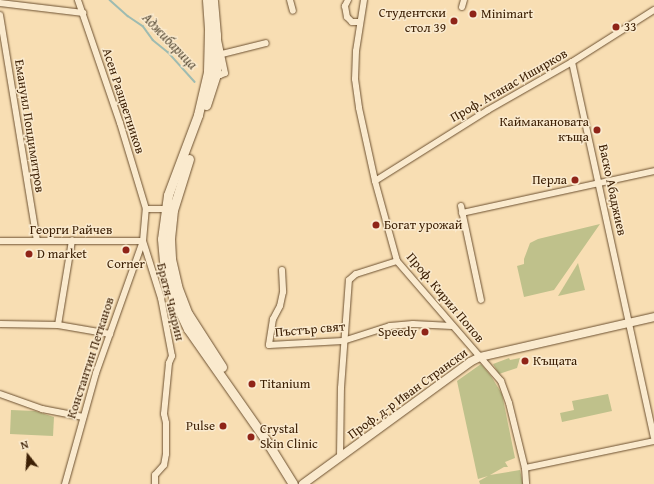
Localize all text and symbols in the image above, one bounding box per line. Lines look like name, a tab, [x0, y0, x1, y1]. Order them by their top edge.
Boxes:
place label: Студентски стол 39	[379, 6, 446, 37]
place label: Minimart	[481, 6, 533, 22]
water label: Аджибарица	[139, 9, 201, 73]
marker: Minimart	[468, 9, 478, 19]
marker: Студентски стол 39	[449, 16, 459, 26]
place label: 33	[624, 19, 637, 35]
marker: 33	[611, 22, 621, 32]
street label: Асен Разцветников	[99, 46, 147, 156]
street label: Проф. Атанас Иширков	[448, 46, 570, 126]
street label: Емануил Попдимитров	[11, 58, 47, 194]
place label: Каймакановата къща	[499, 115, 589, 146]
marker: Каймакановата къща	[592, 125, 602, 135]
street label: Васко Абаджиев	[595, 143, 629, 237]
place label: Перла	[532, 172, 567, 188]
marker: Перла	[570, 175, 580, 185]
place label: Богат урожай	[384, 217, 463, 233]
marker: Богат урожай	[371, 220, 381, 230]
street label: Георги Райчев	[30, 222, 112, 238]
marker: Corner	[121, 245, 131, 255]
place label: D market	[37, 246, 87, 262]
marker: D market	[24, 249, 34, 259]
street label: Проф. Кирил Попов	[403, 250, 487, 346]
place label: Corner	[107, 256, 145, 272]
street label: Братя Чакрин	[153, 262, 187, 342]
street label: Константин Петканов	[64, 295, 118, 421]
street label: Пъстър свят	[274, 319, 346, 341]
place label: Speedy	[378, 324, 417, 340]
marker: Speedy	[420, 327, 430, 337]
street label: Проф. д-р Иван Странски	[345, 345, 471, 443]
place label: Къщата	[533, 353, 577, 369]
marker: Къщата	[520, 356, 530, 366]
place label: Titanium	[260, 376, 310, 392]
marker: Titanium	[247, 379, 257, 389]
place label: Pulse	[186, 418, 215, 434]
marker: Pulse	[218, 421, 228, 431]
place label: Crystal Skin Clinic	[260, 422, 318, 453]
marker: Crystal Skin Clinic	[245, 431, 257, 443]
north arrow	[8, 436, 48, 476]
text: N	[19, 436, 30, 453]

